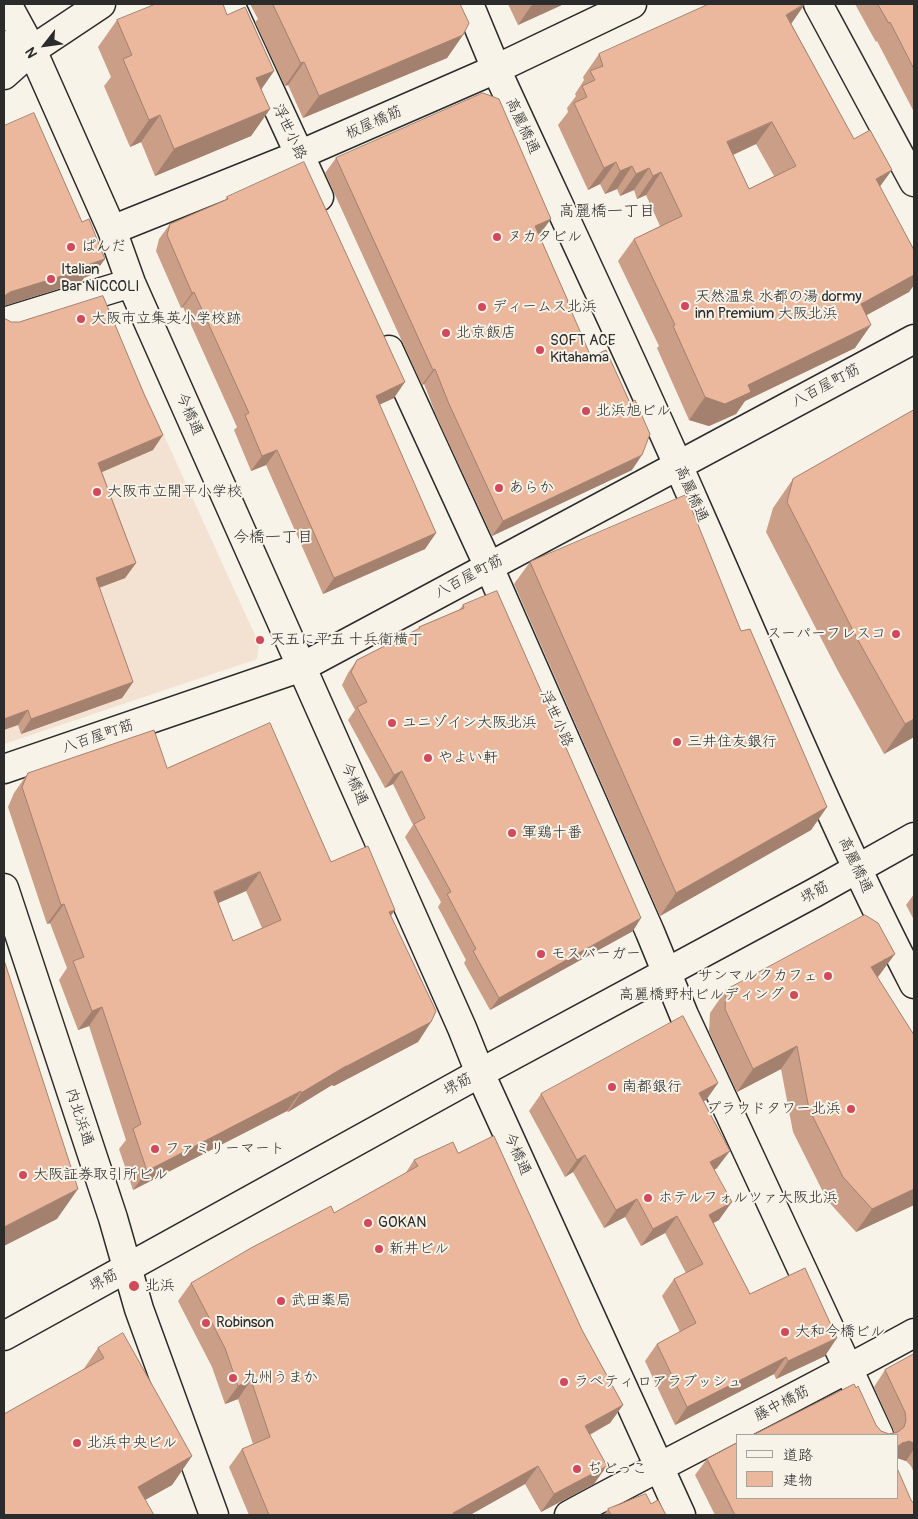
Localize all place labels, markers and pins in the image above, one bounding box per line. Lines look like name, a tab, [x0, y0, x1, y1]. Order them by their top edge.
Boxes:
place label: ヌカタビル	[507, 228, 582, 246]
marker: ヌカタビル	[491, 231, 503, 243]
place label: ぱんだ	[81, 238, 126, 256]
marker: ぱんだ	[65, 241, 77, 253]
place label: Italian Bar NICCOLI	[61, 261, 140, 296]
marker: Italian Bar NICCOLI	[45, 273, 57, 285]
place label: 天然温泉 水都の湯 dormy inn Premium 大阪北浜	[695, 288, 862, 323]
place label: ディームス北浜	[492, 298, 597, 316]
marker: 天然温泉 水都の湯 dormy inn Premium 大阪北浜	[679, 300, 691, 312]
marker: ディームス北浜	[476, 301, 488, 313]
place label: 大阪市立集英小学校跡	[91, 310, 241, 328]
marker: 大阪市立集英小学校跡	[75, 313, 87, 325]
place label: 北京飯店	[456, 324, 516, 342]
marker: 北京飯店	[440, 327, 452, 339]
place label: SOFT ACE Kitahama	[550, 332, 616, 367]
marker: SOFT ACE Kitahama	[534, 344, 546, 356]
place label: 北浜旭ビル	[596, 402, 671, 420]
marker: 北浜旭ビル	[580, 405, 592, 417]
place label: あらか	[509, 479, 554, 497]
marker: あらか	[493, 482, 505, 494]
place label: 大阪市立開平小学校	[107, 483, 242, 501]
marker: 大阪市立開平小学校	[91, 486, 103, 498]
place label: スーパーフレスコ	[767, 625, 886, 643]
marker: スーパーフレスコ	[890, 628, 902, 640]
place label: 天五に平五 十兵衛横丁	[270, 631, 423, 649]
marker: 天五に平五 十兵衛横丁	[254, 634, 266, 646]
place label: ユニゾイン大阪北浜	[402, 714, 537, 732]
marker: ユニゾイン大阪北浜	[386, 717, 398, 729]
place label: 三井住友銀行	[687, 733, 777, 751]
marker: 三井住友銀行	[671, 736, 683, 748]
place label: やよい軒	[438, 749, 498, 767]
marker: やよい軒	[422, 752, 434, 764]
place label: 軍鶏十番	[522, 824, 582, 842]
marker: 軍鶏十番	[506, 827, 518, 839]
place label: モスバーガー	[551, 945, 641, 963]
marker: モスバーガー	[535, 948, 547, 960]
place label: サンマルクカフェ	[698, 967, 818, 985]
marker: サンマルクカフェ	[822, 970, 834, 982]
place label: 高麗橋野村ビルディング	[619, 986, 784, 1004]
marker: 高麗橋野村ビルディング	[788, 989, 800, 1001]
place label: 南都銀行	[622, 1078, 682, 1096]
marker: 南都銀行	[606, 1081, 618, 1093]
place label: プラウドタワー北浜	[706, 1100, 841, 1118]
marker: プラウドタワー北浜	[845, 1103, 857, 1115]
place label: ファミリーマート	[165, 1140, 285, 1158]
marker: ファミリーマート	[149, 1143, 161, 1155]
place label: 大阪証券取引所ビル	[33, 1166, 168, 1184]
marker: 大阪証券取引所ビル	[17, 1169, 29, 1181]
place label: ホテルフォルツァ大阪北浜	[658, 1189, 838, 1207]
marker: ホテルフォルツァ大阪北浜	[642, 1192, 654, 1204]
place label: GOKAN	[378, 1214, 426, 1232]
marker: GOKAN	[362, 1217, 374, 1229]
place label: 新井ビル	[389, 1240, 449, 1258]
marker: 新井ビル	[373, 1243, 385, 1255]
place label: 北浜	[145, 1277, 175, 1295]
marker: 北浜	[127, 1279, 141, 1293]
place label: 武田薬局	[291, 1292, 351, 1310]
marker: 武田薬局	[275, 1295, 287, 1307]
place label: Robinson	[216, 1314, 274, 1332]
marker: Robinson	[200, 1317, 212, 1329]
place label: 大和今橋ビル	[795, 1323, 885, 1341]
marker: 大和今橋ビル	[779, 1326, 791, 1338]
place label: 九州うまか	[243, 1369, 318, 1387]
marker: 九州うまか	[227, 1372, 239, 1384]
place label: ラペティ ロアラブッシュ	[574, 1373, 742, 1391]
marker: ラペティ ロアラブッシュ	[558, 1376, 570, 1388]
place label: 北浜中央ビル	[87, 1434, 177, 1452]
marker: 北浜中央ビル	[71, 1437, 83, 1449]
place label: ぢどっこ	[587, 1460, 647, 1478]
marker: ぢどっこ	[571, 1463, 583, 1475]

